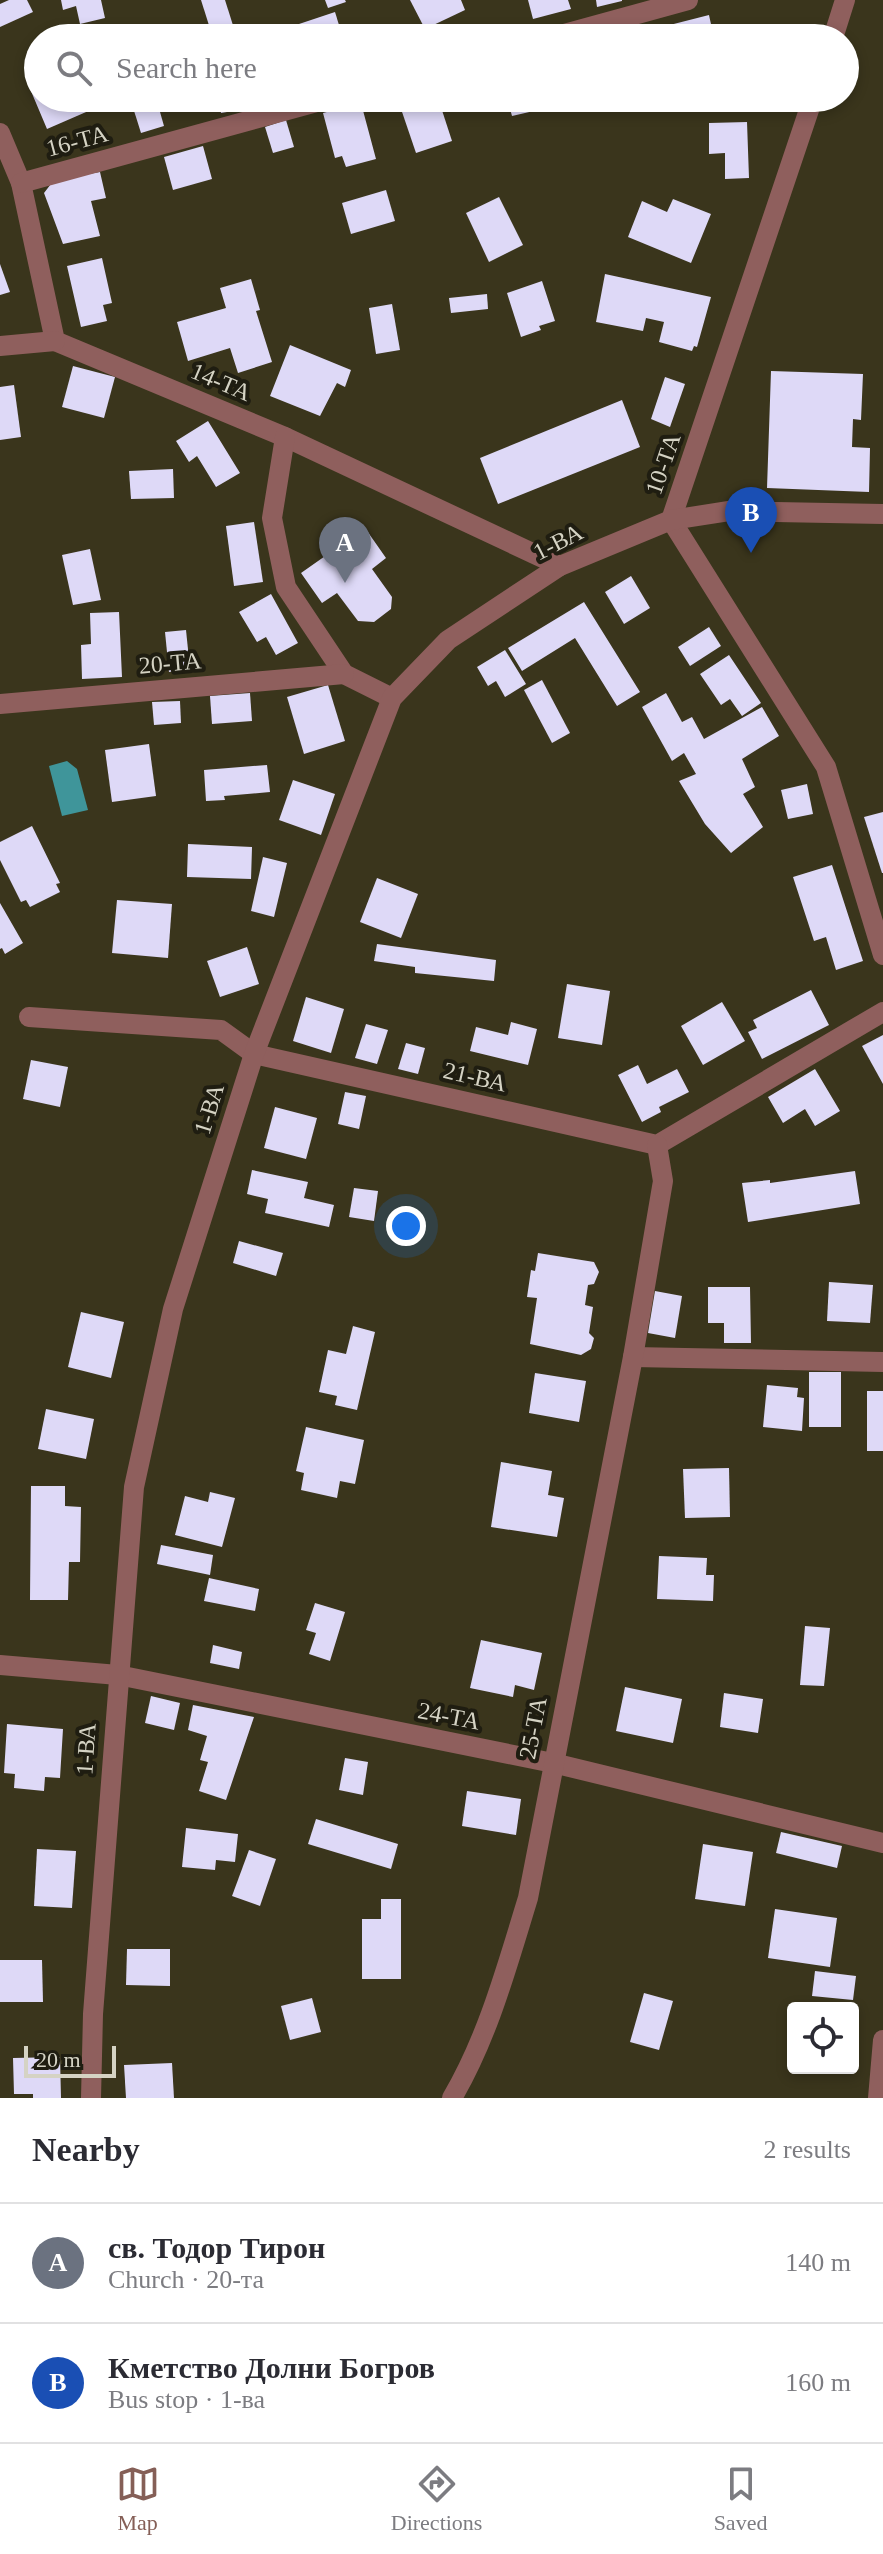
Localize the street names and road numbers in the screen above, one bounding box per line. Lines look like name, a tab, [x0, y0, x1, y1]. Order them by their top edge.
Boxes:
street label: 16-ТА	[43, 120, 111, 162]
street label: 14-ТА	[187, 358, 256, 406]
street label: 10-ТА	[640, 429, 686, 498]
street label: 1-ВА	[529, 518, 588, 565]
street label: 20-ТА	[138, 647, 203, 679]
street label: 21-ВА	[441, 1057, 510, 1097]
street label: 1-ВА	[189, 1080, 229, 1138]
street label: 25-ТА	[514, 1694, 552, 1761]
street label: 24-ТА	[416, 1697, 483, 1735]
street label: 1-ВА	[71, 1722, 101, 1776]

